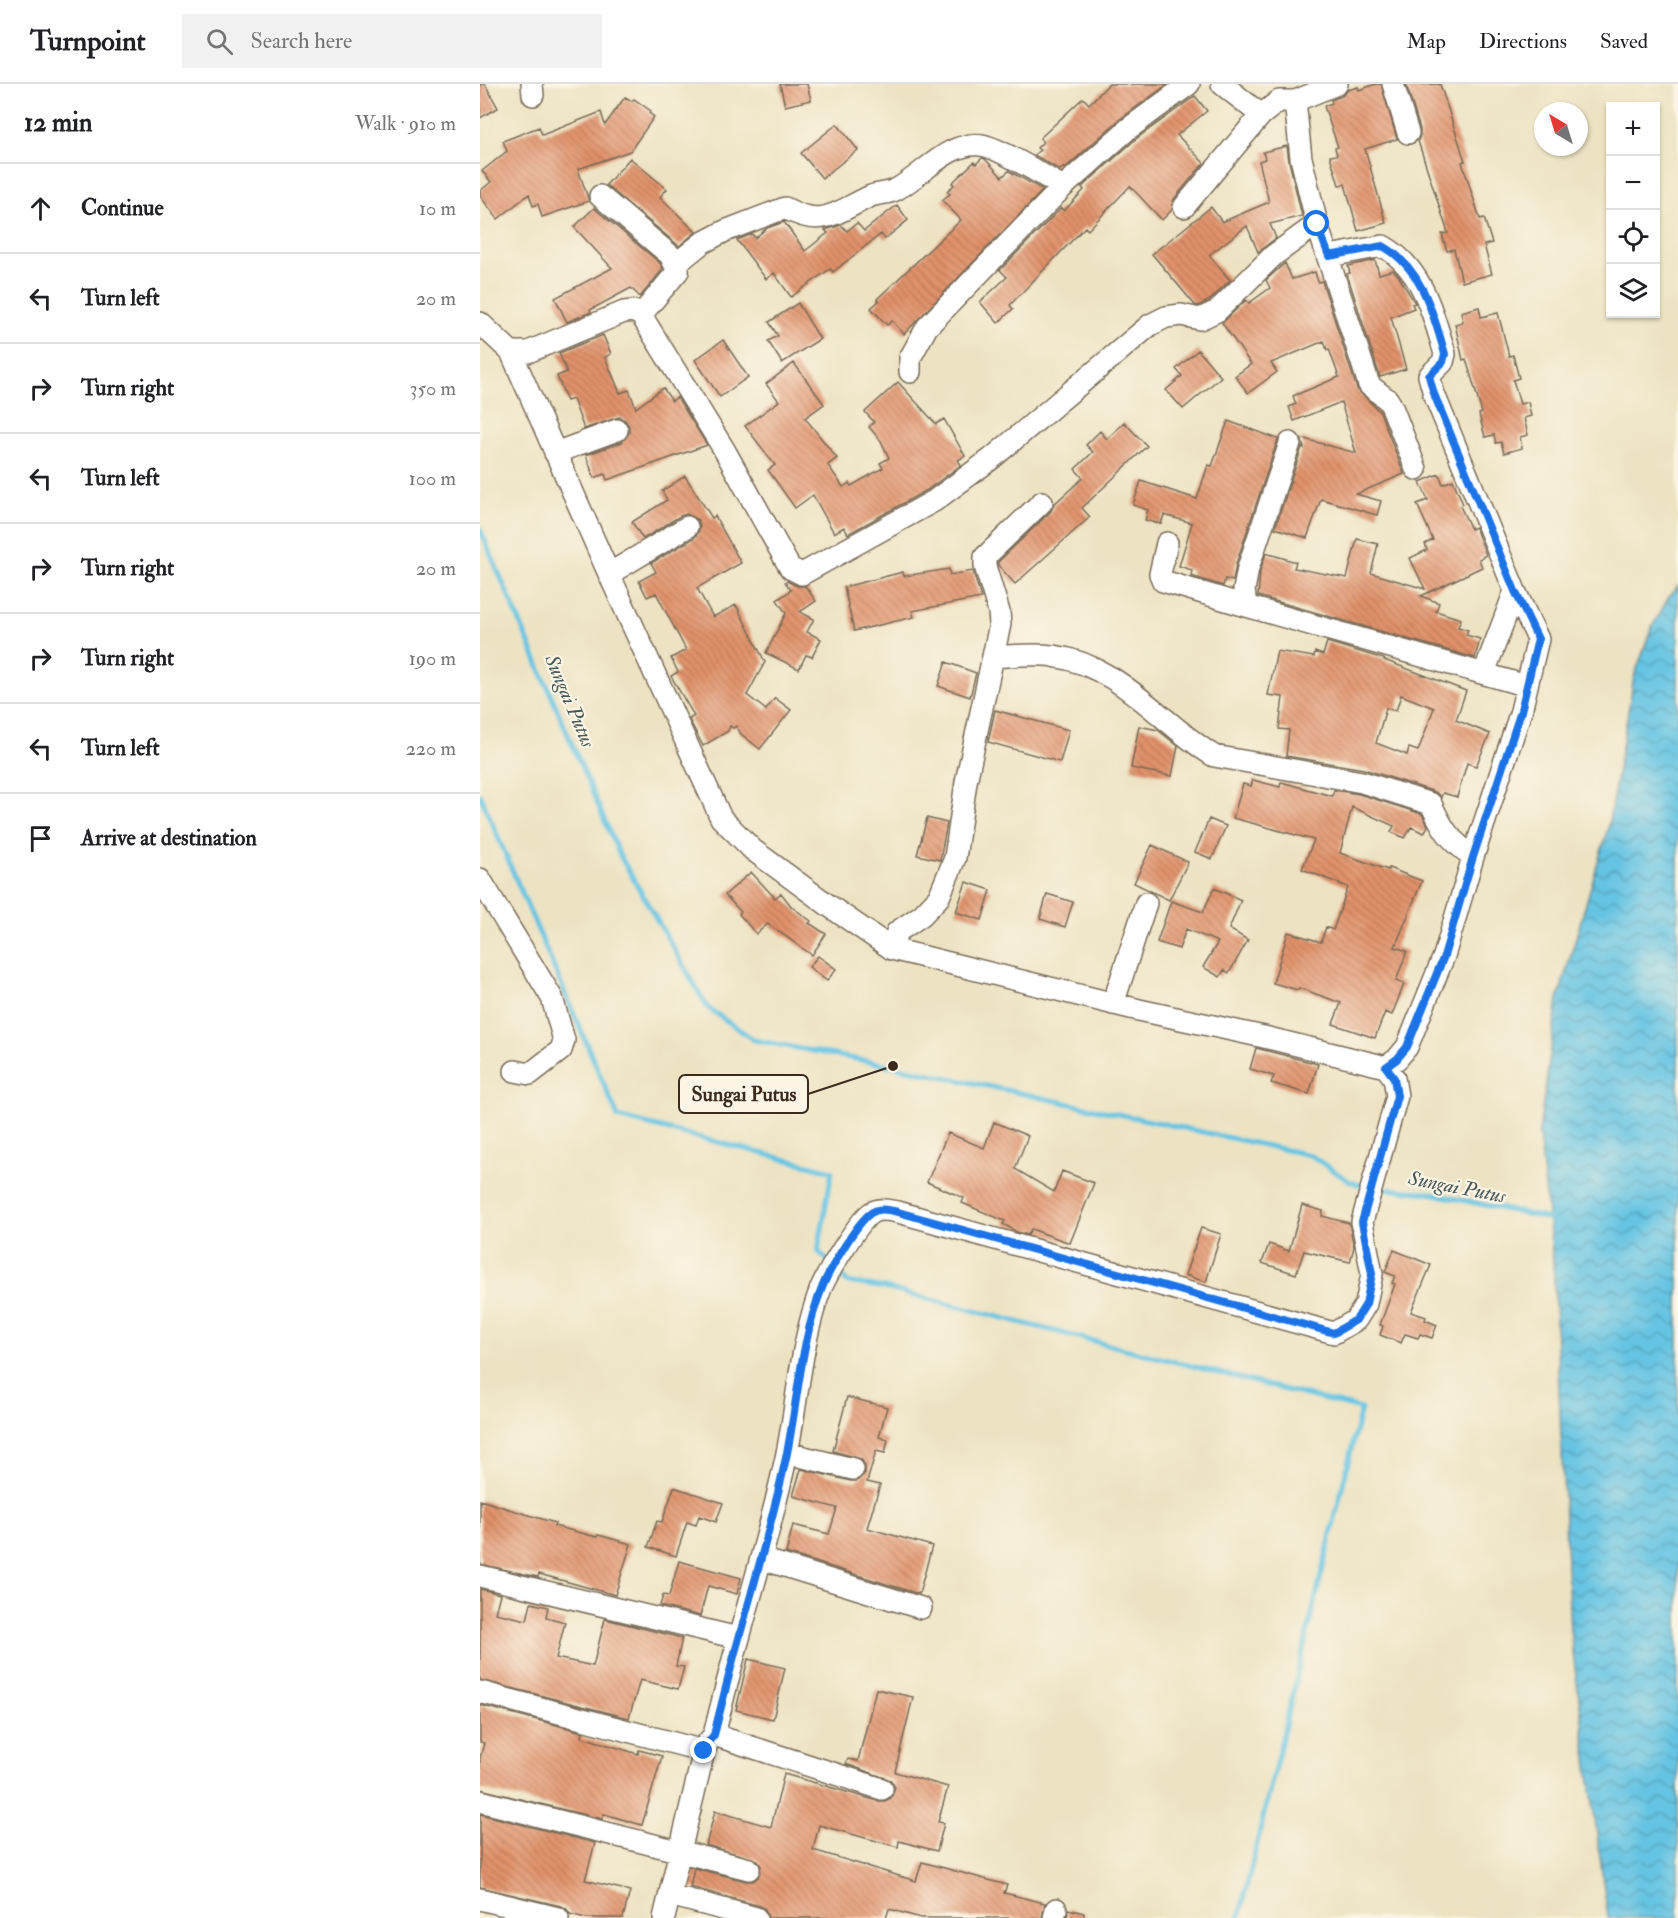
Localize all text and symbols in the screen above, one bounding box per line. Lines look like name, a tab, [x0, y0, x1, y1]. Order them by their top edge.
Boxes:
search box	[182, 14, 602, 68]
text: Turnpoint	[30, 24, 146, 59]
icon: search	[203, 25, 236, 58]
text: Search here	[251, 27, 352, 55]
text: Map	[1406, 28, 1446, 55]
text: Directions	[1479, 28, 1567, 55]
text: Saved	[1600, 28, 1648, 55]
north arrow	[1534, 102, 1588, 156]
map controls	[1606, 102, 1660, 318]
button: +	[1606, 102, 1660, 156]
text: 12 min	[24, 107, 92, 139]
text: Walk · 910 m	[355, 111, 456, 136]
button: −	[1606, 156, 1660, 210]
icon: ahead	[24, 192, 57, 225]
text: Continue	[81, 194, 164, 222]
text: 10 m	[419, 196, 456, 221]
route start	[1303, 210, 1329, 236]
button: locate	[1606, 210, 1660, 264]
button: layers	[1606, 264, 1660, 318]
icon: left	[24, 282, 57, 315]
text: Turn left	[81, 284, 160, 312]
text: 20 m	[416, 286, 456, 311]
icon: right	[24, 372, 57, 405]
text: Turn right	[81, 374, 174, 402]
text: 350 m	[410, 376, 456, 401]
icon: left	[24, 462, 57, 495]
text: Turn left	[81, 464, 160, 492]
text: 100 m	[409, 466, 456, 491]
icon: right	[24, 552, 57, 585]
text: Turn right	[81, 554, 174, 582]
text: 20 m	[416, 556, 456, 581]
icon: right	[24, 642, 57, 675]
text: Turn right	[81, 644, 174, 672]
text: 190 m	[409, 646, 456, 671]
water label: Sungai Putus	[539, 650, 601, 752]
icon: left	[24, 732, 57, 765]
text: Turn left	[81, 734, 160, 762]
text: 220 m	[406, 736, 456, 761]
icon: arrive	[24, 822, 57, 855]
text: Arrive at destination	[81, 824, 257, 852]
callout: Sungai Putus	[679, 1075, 808, 1113]
text: Sungai Putus	[692, 1082, 797, 1108]
water label: Sungai Putus	[1405, 1165, 1508, 1209]
route end	[690, 1737, 716, 1763]

